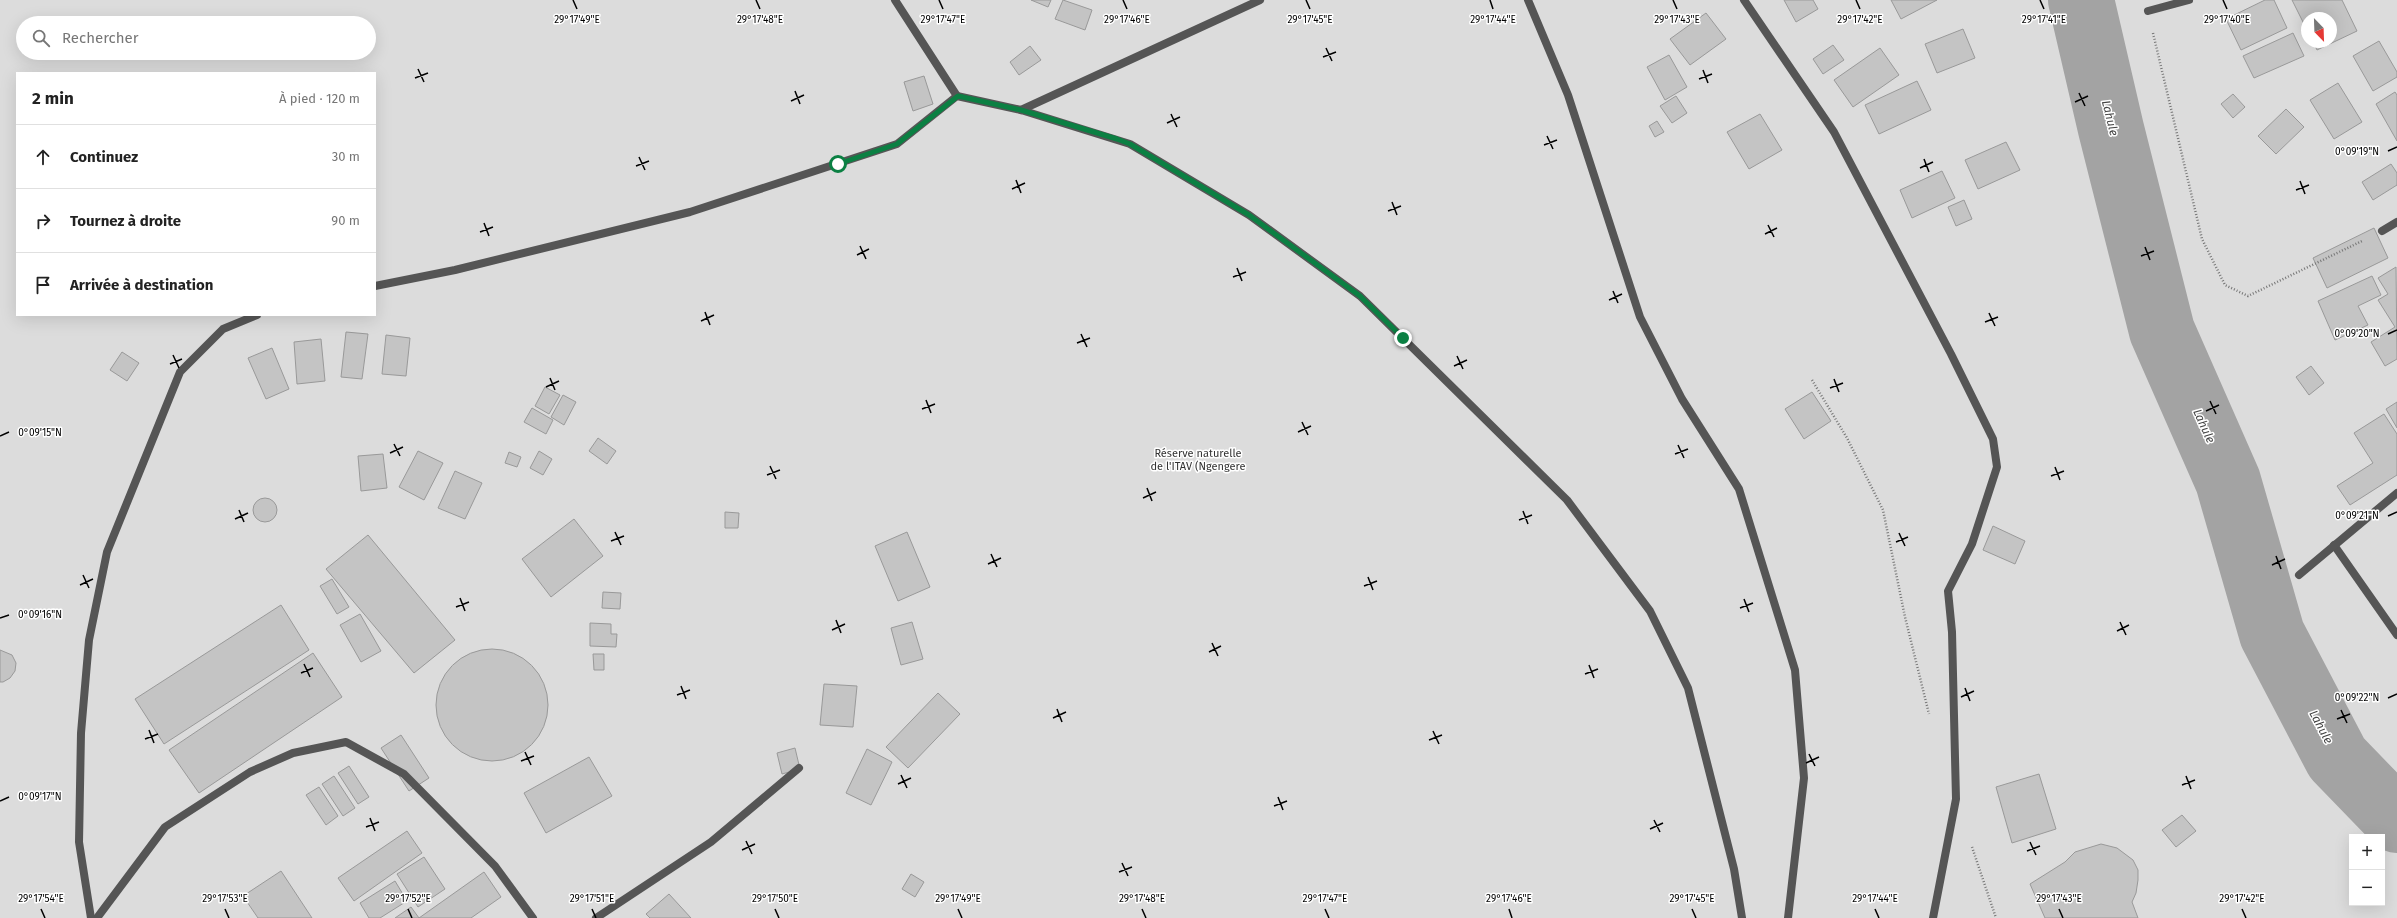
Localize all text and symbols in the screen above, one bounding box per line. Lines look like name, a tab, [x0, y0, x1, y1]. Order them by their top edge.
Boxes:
north arrow	[2301, 12, 2337, 48]
text: 29°17'49"E	[554, 14, 600, 26]
text: 29°17'48"E	[737, 14, 783, 26]
text: 29°17'47"E	[921, 14, 965, 26]
text: 29°17'46"E	[1104, 14, 1150, 26]
text: 29°17'45"E	[1287, 14, 1333, 26]
text: 29°17'44"E	[1470, 14, 1516, 26]
text: 29°17'43"E	[1654, 14, 1700, 26]
text: 29°17'42"E	[1837, 14, 1883, 26]
text: 29°17'41"E	[2022, 14, 2066, 26]
text: 29°17'40"E	[2204, 14, 2250, 26]
search box	[16, 16, 376, 60]
icon: search	[30, 27, 52, 49]
text: Rechercher	[62, 29, 138, 47]
text: 2 min	[32, 88, 74, 109]
text: À pied · 120 m	[279, 91, 360, 106]
water label: Lahule	[2099, 99, 2121, 137]
icon: ahead	[32, 146, 54, 168]
text: 0°09'19"N	[2335, 146, 2379, 158]
text: Continuez	[70, 148, 138, 166]
text: 30 m	[332, 149, 360, 164]
route start	[829, 155, 847, 173]
icon: right	[32, 210, 54, 232]
text: Tournez à droite	[70, 212, 181, 230]
text: 90 m	[331, 213, 360, 228]
icon: arrive	[32, 274, 54, 296]
text: Arrivée à destination	[70, 276, 213, 294]
text: 0°09'20"N	[2335, 328, 2379, 340]
route end	[1394, 329, 1412, 347]
water label: Lahule	[2190, 407, 2218, 445]
text: 0°09'15"N	[18, 427, 62, 439]
park label: Réserve naturelle de l'ITAV (Ngengere	[1150, 447, 1246, 473]
text: 0°09'21"N	[2335, 510, 2379, 522]
text: 0°09'16"N	[18, 609, 62, 621]
text: 0°09'22"N	[2335, 692, 2379, 704]
water label: Lahule	[2306, 708, 2336, 746]
text: 0°09'17"N	[18, 791, 62, 803]
map controls	[2349, 834, 2385, 906]
button: +	[2349, 834, 2385, 870]
button: −	[2349, 870, 2385, 906]
text: 29°17'54"E	[18, 893, 64, 905]
text: 29°17'53"E	[202, 893, 248, 905]
text: 29°17'52"E	[385, 893, 431, 905]
text: 29°17'51"E	[570, 893, 614, 905]
text: 29°17'50"E	[752, 893, 798, 905]
text: 29°17'49"E	[935, 893, 981, 905]
text: 29°17'48"E	[1119, 893, 1165, 905]
text: 29°17'47"E	[1303, 893, 1347, 905]
text: 29°17'46"E	[1486, 893, 1532, 905]
text: 29°17'45"E	[1669, 893, 1715, 905]
text: 29°17'44"E	[1852, 893, 1898, 905]
text: 29°17'43"E	[2036, 893, 2082, 905]
text: 29°17'42"E	[2219, 893, 2265, 905]

